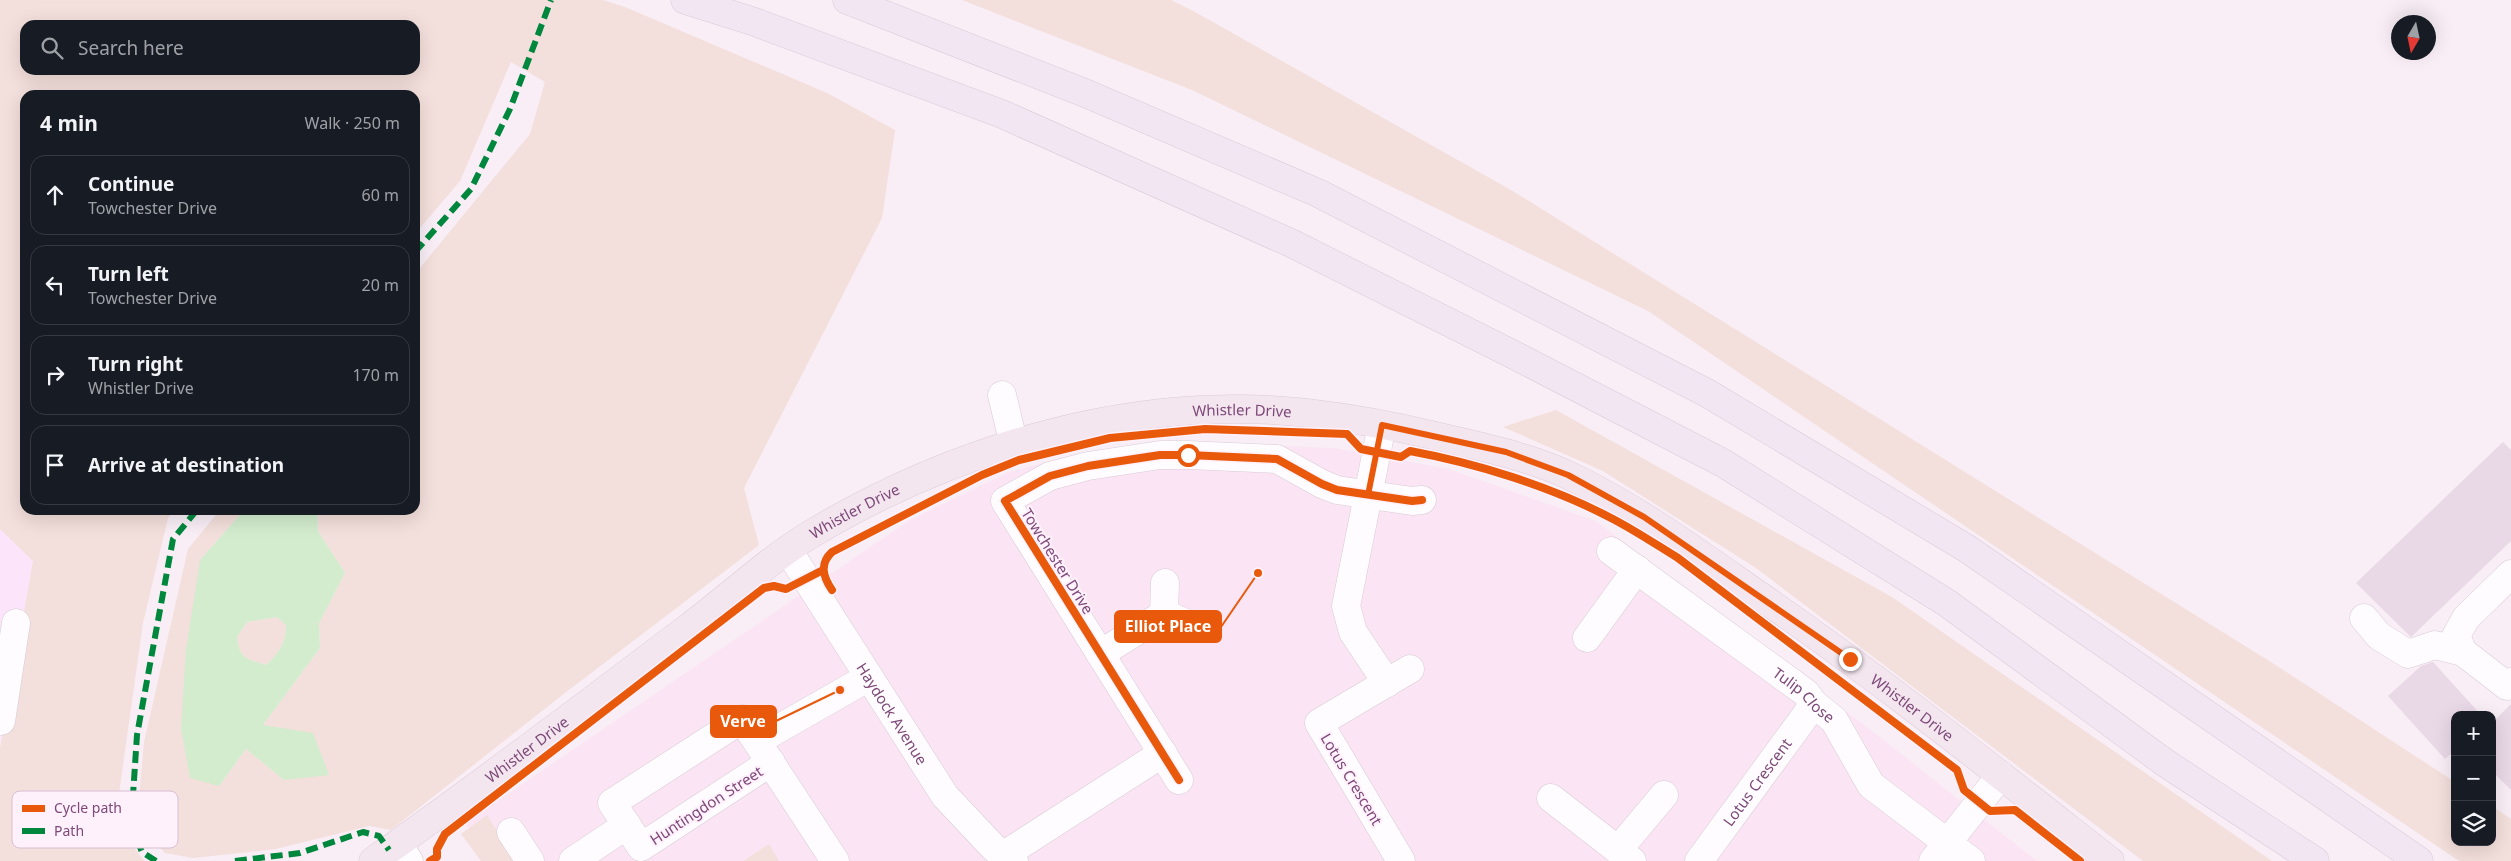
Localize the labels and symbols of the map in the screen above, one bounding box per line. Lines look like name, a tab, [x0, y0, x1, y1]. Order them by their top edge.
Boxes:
north arrow	[2391, 15, 2436, 60]
street label: Whistler Drive	[1192, 399, 1292, 421]
route start	[1177, 444, 1200, 467]
street label: Whistler Drive	[806, 479, 903, 543]
street label: Towchester Drive	[1017, 504, 1099, 618]
callout: Elliot Place	[1115, 611, 1221, 642]
text: Elliot Place	[1125, 615, 1211, 637]
route end	[1839, 648, 1862, 671]
street label: Haydock Avenue	[852, 659, 932, 768]
street label: Tulip Close	[1769, 662, 1839, 727]
street label: Whistler Drive	[1867, 669, 1958, 745]
callout: Verve	[711, 706, 776, 737]
text: Verve	[720, 710, 766, 732]
street label: Whistler Drive	[481, 711, 573, 787]
street label: Lotus Crescent	[1317, 729, 1388, 829]
street label: Lotus Crescent	[1718, 734, 1796, 830]
street label: Huntingdon Street	[646, 761, 767, 849]
legend	[12, 791, 178, 848]
text: Cycle path	[54, 798, 122, 817]
text: Path	[54, 821, 84, 840]

